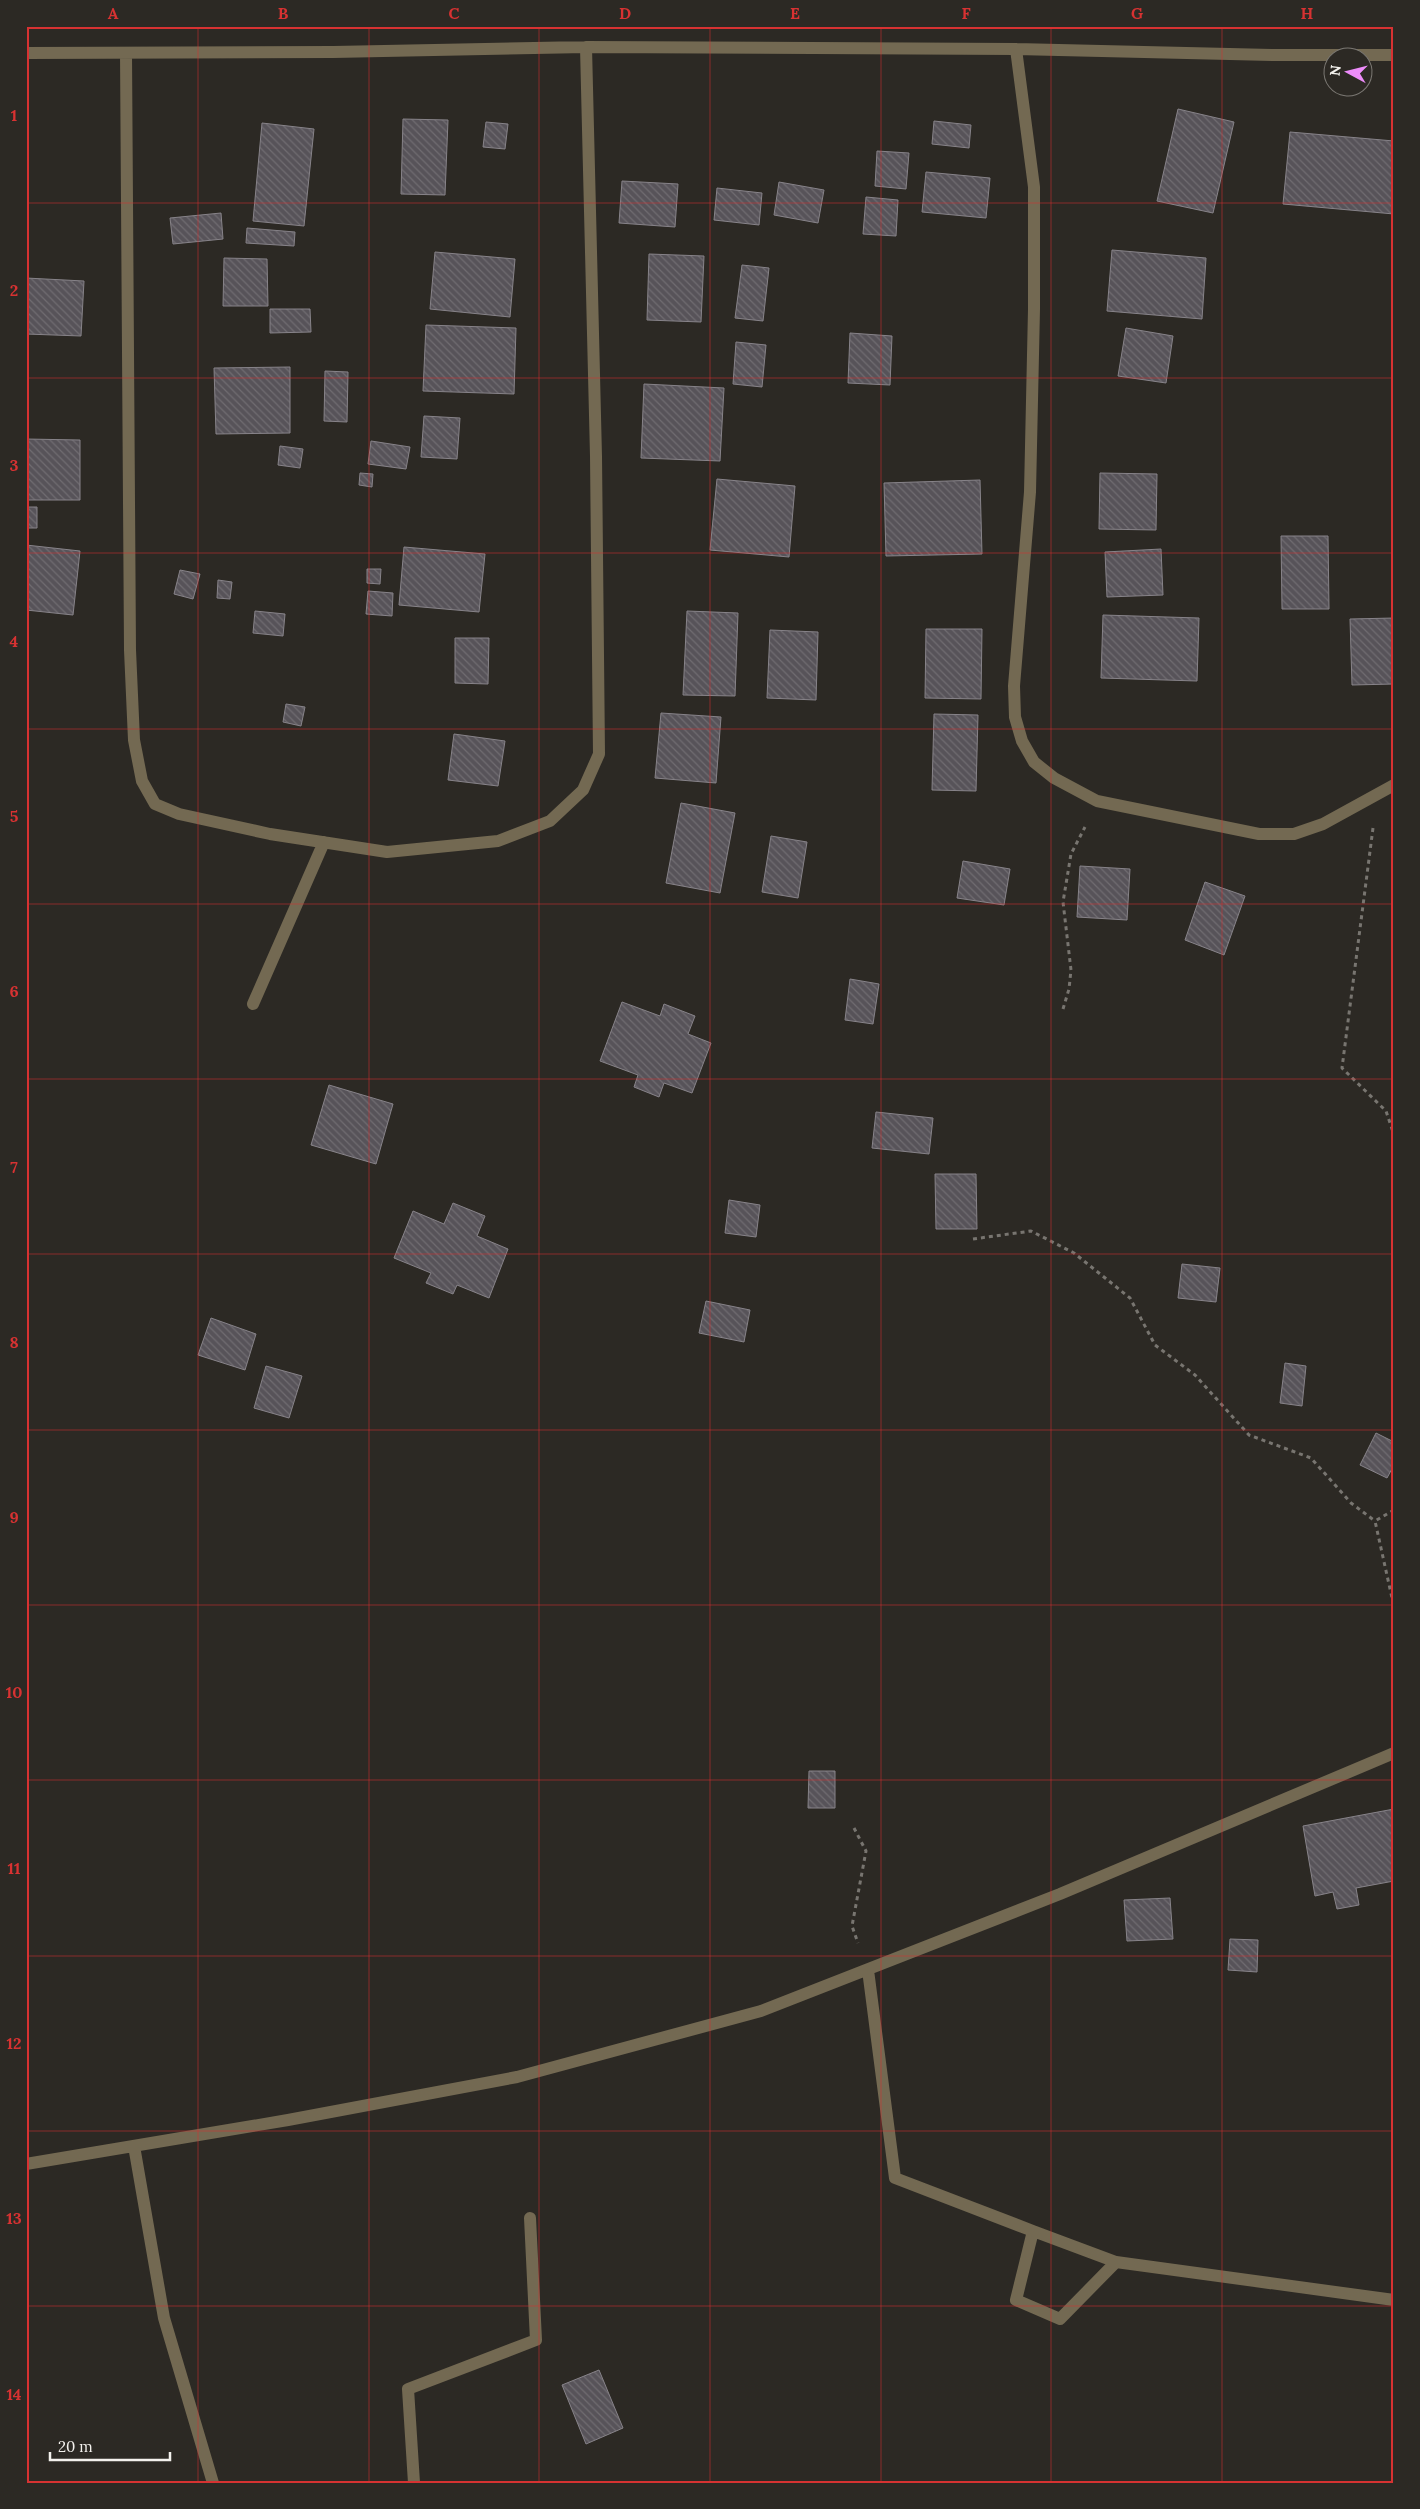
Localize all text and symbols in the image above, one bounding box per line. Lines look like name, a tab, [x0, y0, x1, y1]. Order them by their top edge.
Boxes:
text: A	[108, 3, 119, 23]
text: B	[278, 3, 289, 23]
text: C	[448, 3, 460, 23]
text: D	[619, 3, 631, 23]
text: E	[790, 3, 800, 23]
text: F	[961, 3, 971, 23]
text: G	[1131, 3, 1143, 23]
text: H	[1301, 3, 1314, 23]
north arrow	[1322, 48, 1372, 98]
text: N	[1326, 64, 1345, 77]
text: 1	[11, 105, 17, 125]
text: 2	[10, 280, 18, 300]
text: 3	[10, 455, 19, 475]
text: 4	[10, 631, 19, 651]
text: 5	[10, 806, 19, 826]
text: 6	[9, 981, 19, 1001]
text: 7	[10, 1157, 18, 1177]
text: 8	[9, 1332, 19, 1352]
text: 9	[9, 1507, 19, 1527]
text: 10	[6, 1682, 22, 1702]
text: 11	[8, 1858, 21, 1878]
text: 12	[6, 2033, 22, 2053]
text: 13	[6, 2208, 22, 2228]
text: 14	[6, 2384, 22, 2404]
scale bar	[50, 2429, 170, 2461]
text: 20 m	[58, 2437, 93, 2456]

